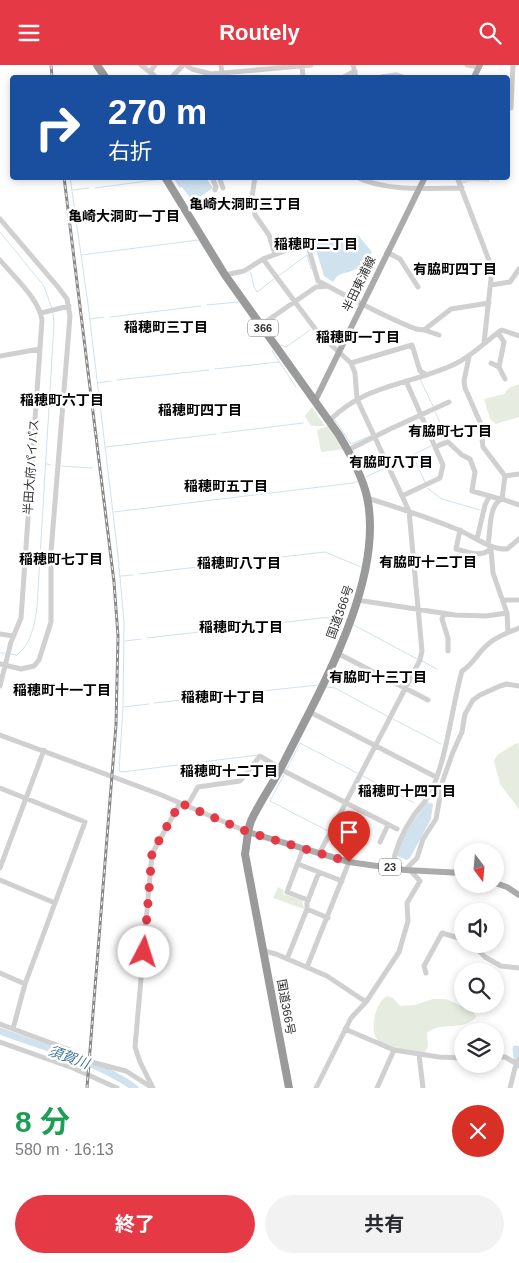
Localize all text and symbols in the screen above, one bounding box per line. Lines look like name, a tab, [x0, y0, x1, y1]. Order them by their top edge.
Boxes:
icon: menu	[15, 19, 43, 47]
icon: search	[476, 19, 504, 47]
text: Routely	[219, 20, 300, 45]
text: 270 m	[108, 92, 207, 131]
icon: right	[25, 95, 90, 160]
text: 右折	[108, 139, 152, 164]
district label: 亀崎大洞町三丁目	[189, 196, 301, 212]
district label: 亀崎大洞町一丁目	[68, 208, 180, 224]
district label: 稲穂町二丁目	[274, 236, 358, 252]
street label: 半田東浦線	[340, 254, 378, 314]
district label: 有脇町四丁目	[413, 261, 497, 277]
district label: 稲穂町三丁目	[124, 319, 208, 335]
road number: 366	[248, 319, 278, 337]
district label: 稲穂町一丁目	[316, 329, 400, 345]
district label: 稲穂町六丁目	[20, 392, 104, 408]
district label: 稲穂町四丁目	[158, 402, 242, 418]
street label: 半田大府パイパス	[21, 419, 41, 515]
district label: 有脇町七丁目	[408, 423, 492, 439]
district label: 有脇町八丁目	[349, 454, 433, 470]
district label: 稲穂町五丁目	[184, 478, 268, 494]
district label: 稲穂町七丁目	[19, 551, 103, 567]
district label: 有脇町十二丁目	[379, 554, 477, 570]
district label: 稲穂町八丁目	[197, 555, 281, 571]
street label: 国道366号	[324, 583, 356, 641]
district label: 稲穂町九丁目	[199, 619, 283, 635]
district label: 有脇町十三丁目	[329, 669, 427, 685]
district label: 稲穂町十一丁目	[13, 682, 111, 698]
district label: 稲穂町十丁目	[181, 689, 265, 705]
district label: 稲穂町十二丁目	[180, 763, 278, 779]
district label: 稲穂町十四丁目	[358, 783, 456, 799]
pin	[328, 811, 370, 862]
icon: arrive	[335, 818, 363, 846]
north arrow	[454, 843, 504, 893]
map controls	[454, 843, 504, 1073]
road number: 23	[379, 859, 401, 875]
button: sound	[454, 903, 504, 953]
position arrow	[117, 925, 169, 977]
button: search	[454, 963, 504, 1013]
street label: 国道366号	[274, 978, 298, 1036]
button: layers	[454, 1023, 504, 1073]
water label: 須賀川	[47, 1042, 93, 1072]
text: 8 分	[15, 1105, 70, 1138]
button: close	[452, 1105, 504, 1157]
text: 580 m · 16:13	[15, 1141, 114, 1158]
button: 終了	[15, 1195, 255, 1253]
button: 共有	[265, 1195, 504, 1253]

